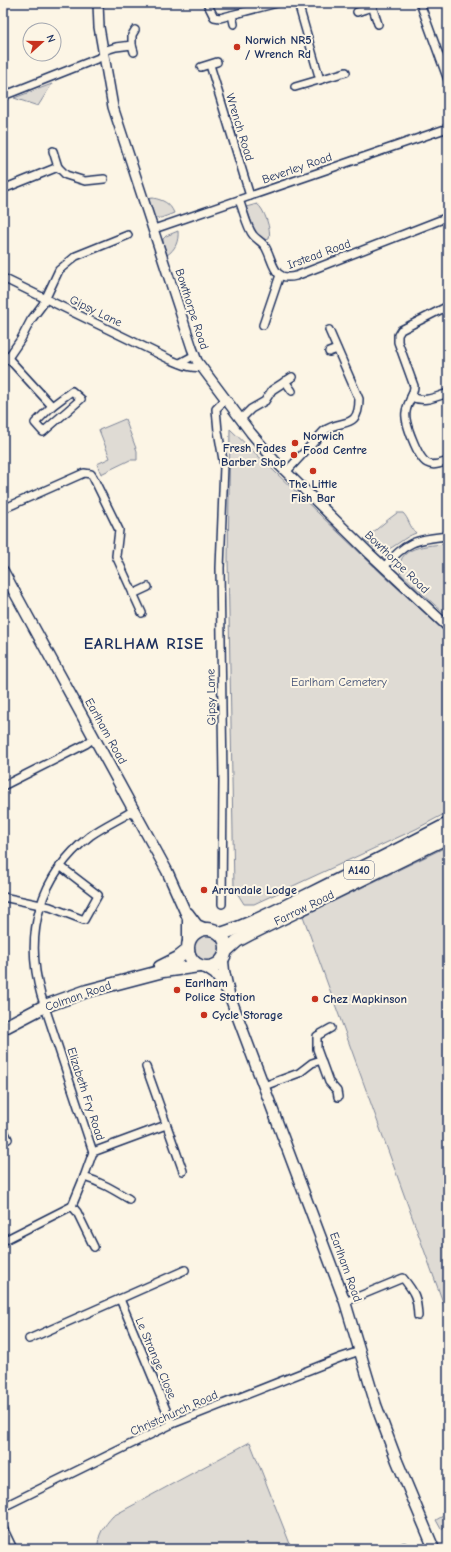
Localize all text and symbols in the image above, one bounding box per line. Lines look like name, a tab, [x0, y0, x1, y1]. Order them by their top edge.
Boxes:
north arrow	[22, 22, 62, 62]
text: N	[44, 33, 58, 44]
place label: Norwich NR5 / Wrench Rd	[245, 33, 312, 61]
marker: Norwich NR5 / Wrench Rd	[232, 42, 242, 52]
street label: Wrench Road	[223, 92, 257, 162]
street label: Beverley Road	[260, 150, 334, 186]
street label: Irstead Road	[286, 236, 352, 272]
street label: Bowthorpe Road	[172, 267, 212, 351]
street label: Gipsy Lane	[67, 292, 125, 330]
place label: Norwich Food Centre	[303, 429, 367, 457]
marker: Norwich Food Centre	[290, 438, 300, 448]
place label: Fresh Fades Barber Shop	[221, 441, 286, 469]
marker: Fresh Fades Barber Shop	[289, 450, 299, 460]
marker: The Little Fish Bar	[308, 466, 318, 476]
place label: The Little Fish Bar	[289, 477, 337, 505]
street label: Bowthorpe Road	[362, 528, 432, 596]
district label: EARLHAM RISE	[84, 635, 204, 653]
street label: Gipsy Lane	[204, 669, 218, 725]
park label: Earlham Cemetery	[291, 675, 388, 689]
street label: Earlham Road	[82, 696, 130, 766]
road number: A140	[344, 861, 374, 879]
place label: Arrandale Lodge	[212, 883, 297, 897]
marker: Arrandale Lodge	[199, 885, 209, 895]
street label: Farrow Road	[272, 887, 336, 929]
place label: Earlham Police Station	[185, 976, 255, 1004]
street label: Colman Road	[43, 978, 113, 1014]
marker: Earlham Police Station	[172, 985, 182, 995]
place label: Chez Mapkinson	[323, 992, 407, 1006]
marker: Chez Mapkinson	[310, 994, 320, 1004]
place label: Cycle Storage	[212, 1008, 283, 1022]
marker: Cycle Storage	[199, 1010, 209, 1020]
street label: Elizabeth Fry Road	[64, 1046, 108, 1142]
street label: Earlham Road	[327, 1230, 365, 1304]
street label: Le Strange Close	[133, 1315, 179, 1401]
street label: Christchurch Road	[128, 1387, 220, 1439]

